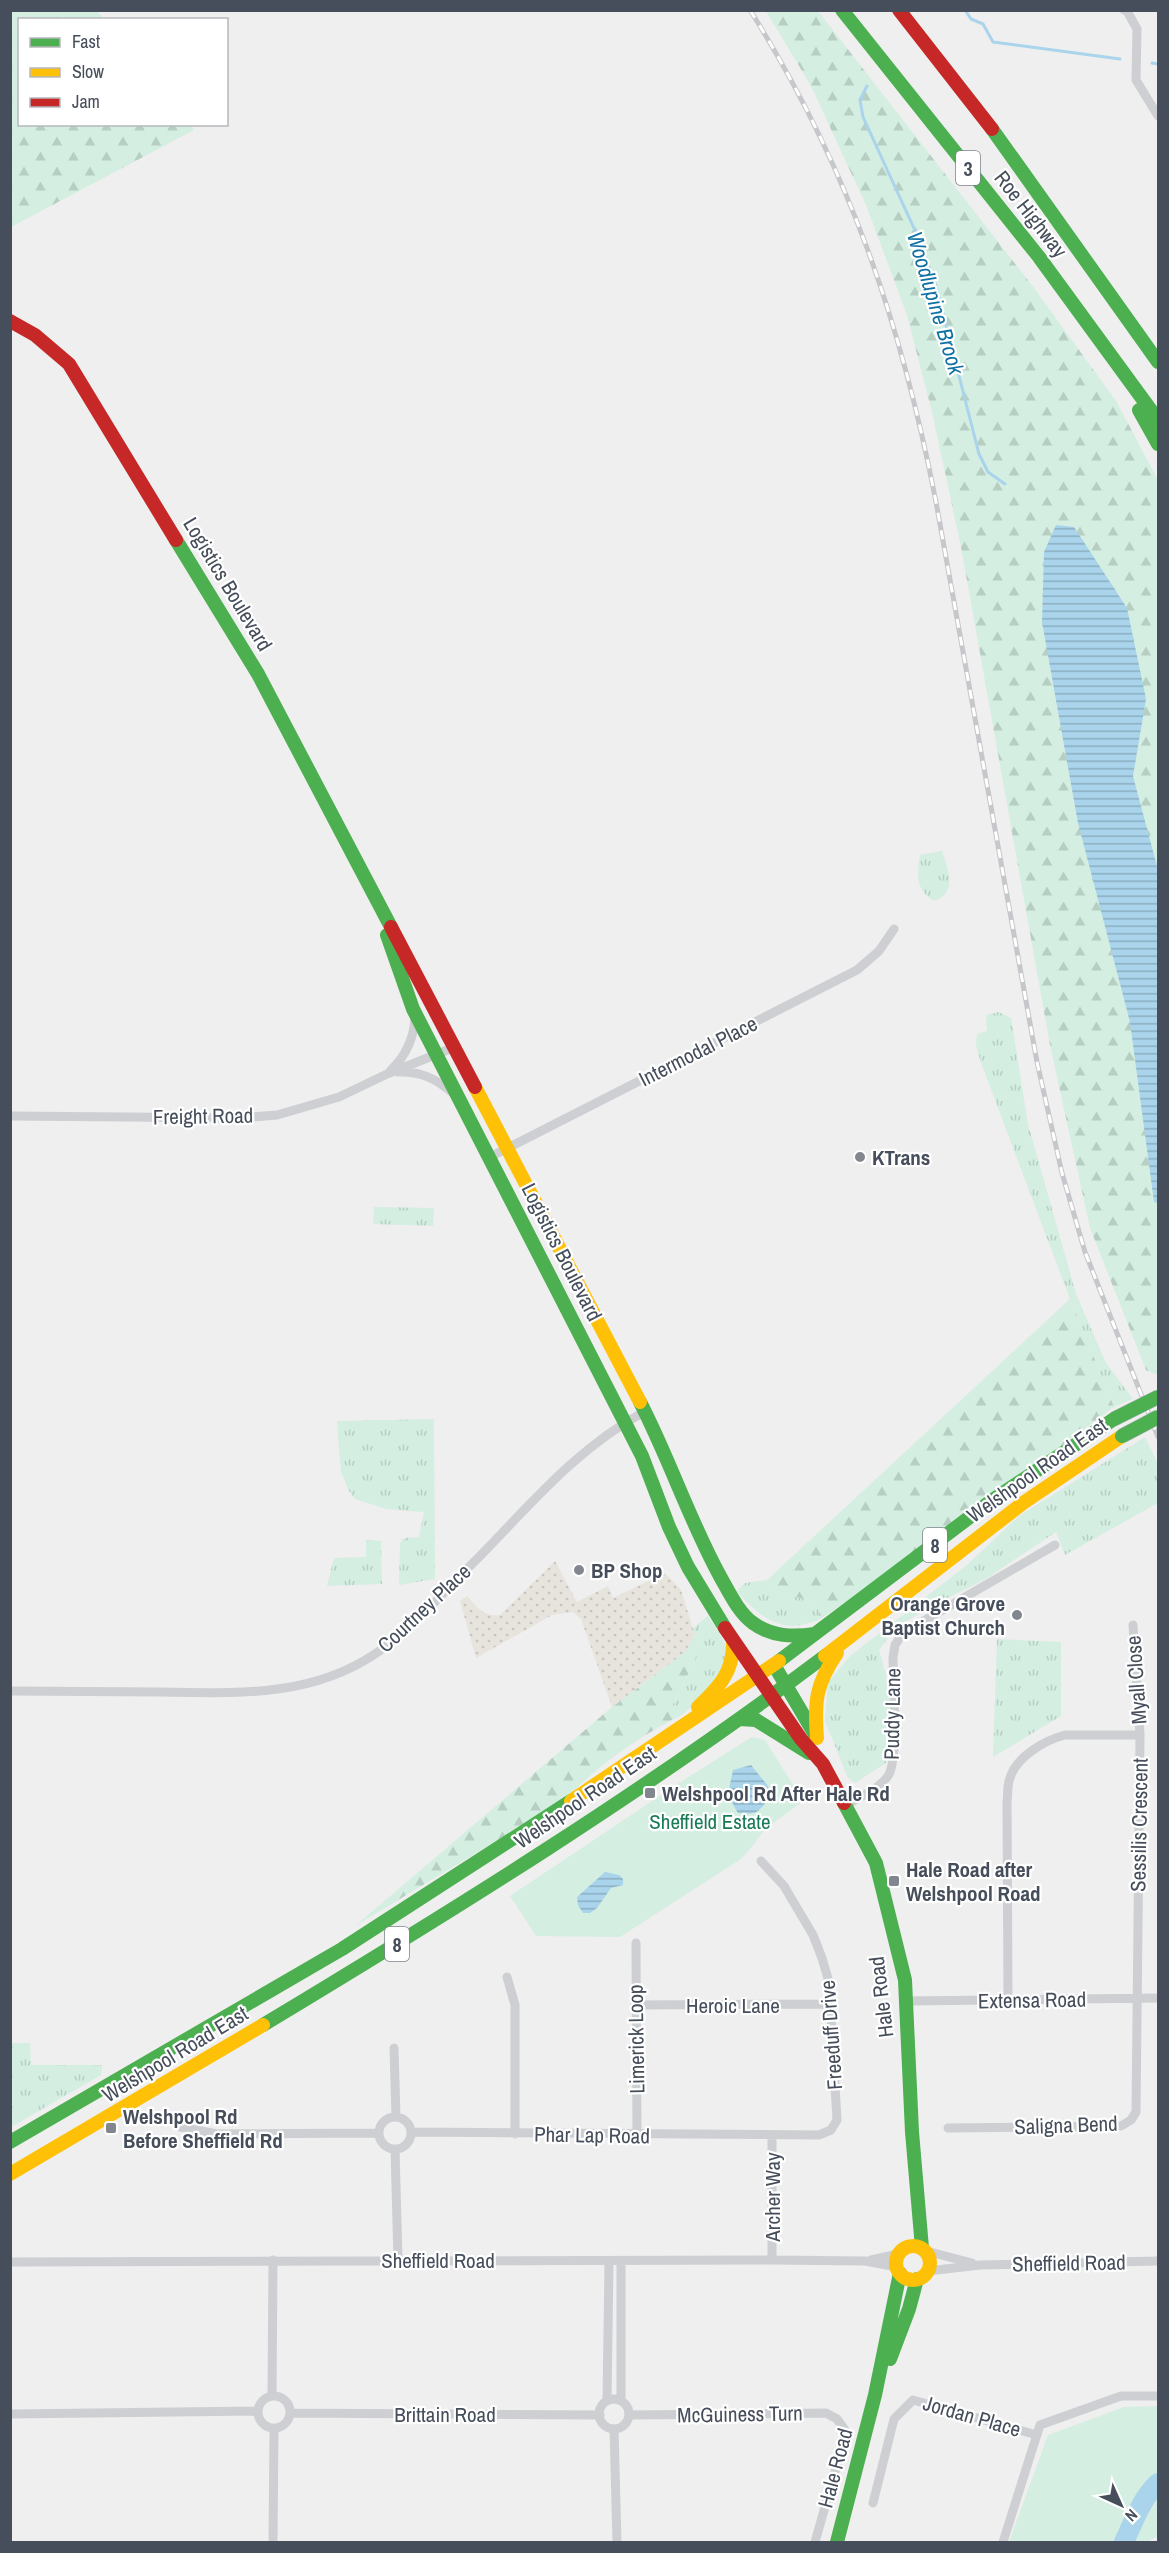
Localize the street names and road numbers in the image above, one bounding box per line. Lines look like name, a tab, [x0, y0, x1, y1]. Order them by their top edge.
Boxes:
road number: 3	[956, 151, 980, 185]
street label: Roe Highway	[988, 164, 1074, 264]
street label: Logistics Boulevard	[177, 512, 279, 656]
street label: Intermodal Place	[634, 1009, 762, 1093]
street label: Freight Road	[152, 1101, 254, 1131]
street label: Logistics Boulevard	[515, 1178, 609, 1326]
street label: Welshpool Road East	[961, 1411, 1113, 1529]
road number: 8	[923, 1528, 947, 1562]
street label: Courtney Place	[371, 1557, 477, 1659]
street label: Myall Close	[1118, 1635, 1154, 1725]
street label: Puddy Lane	[877, 1668, 907, 1760]
street label: Welshpool Road East	[508, 1739, 662, 1855]
street label: Sessilis Crescent	[1123, 1758, 1155, 1892]
road number: 8	[385, 1927, 409, 1961]
street label: Hale Road	[862, 1955, 900, 2039]
street label: Freeduff Drive	[813, 1979, 849, 2091]
street label: Limerick Loop	[621, 1984, 651, 2094]
street label: Extensa Road	[978, 1985, 1086, 2015]
street label: Heroic Lane	[686, 1991, 780, 2020]
street label: Welshpool Road East	[97, 1999, 253, 2109]
street label: Saligna Bend	[1014, 2109, 1118, 2141]
street label: Phar Lap Road	[534, 2119, 650, 2151]
street label: Archer Way	[758, 2152, 787, 2243]
street label: Sheffield Road	[381, 2246, 495, 2275]
street label: Sheffield Road	[1012, 2248, 1126, 2278]
street label: Jordan Place	[920, 2388, 1024, 2444]
street label: McGuiness Turn	[677, 2398, 803, 2430]
street label: Brittain Road	[394, 2400, 496, 2429]
street label: Hale Road	[810, 2425, 860, 2511]

